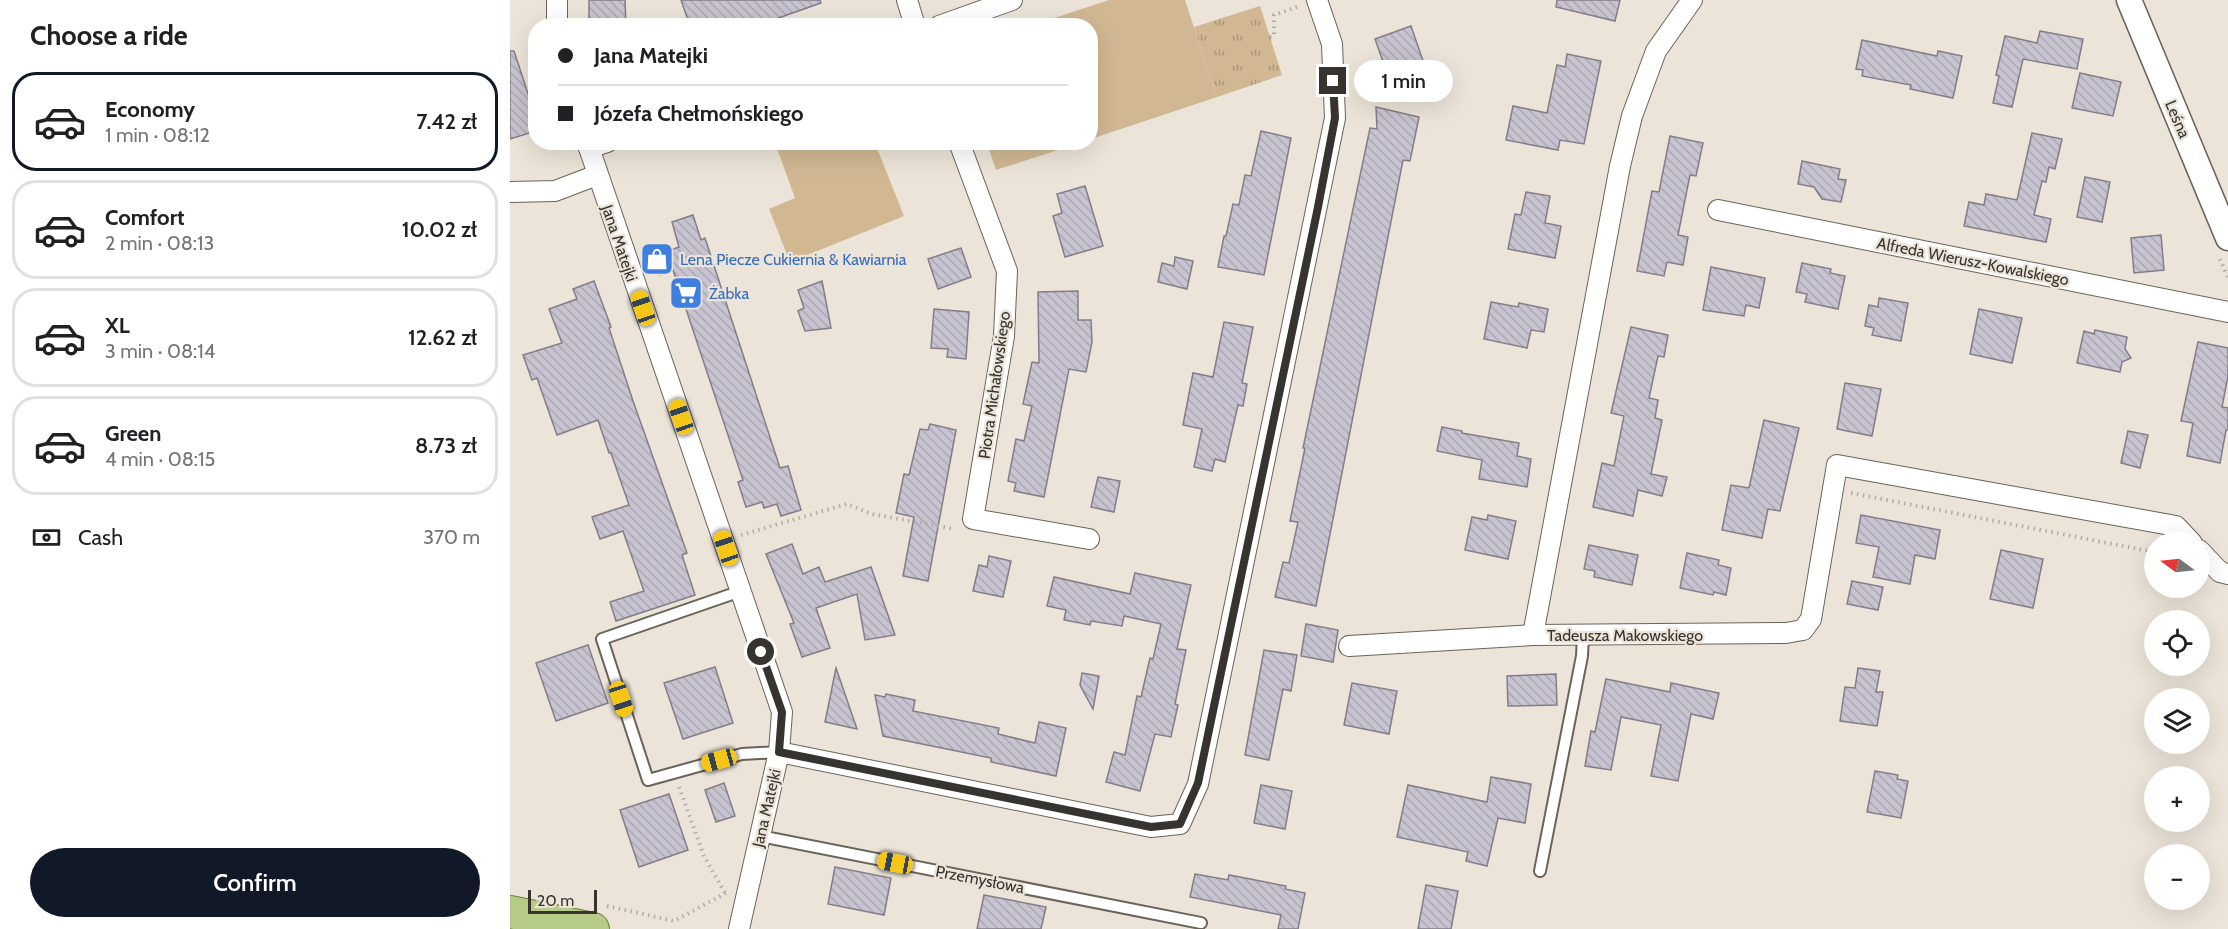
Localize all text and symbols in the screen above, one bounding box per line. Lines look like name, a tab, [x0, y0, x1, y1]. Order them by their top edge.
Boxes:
text: Choose a ride	[30, 19, 188, 52]
text: Jana Matejki	[594, 42, 708, 69]
callout: 1 min	[1354, 60, 1453, 102]
route end	[1319, 67, 1346, 94]
text: 1 min	[1381, 69, 1426, 93]
icon: car	[33, 95, 87, 149]
text: Economy	[105, 96, 195, 123]
street label: Leśna	[2161, 97, 2194, 141]
text: Józefa Chełmońskiego	[594, 100, 804, 127]
text: 7.42 zł	[416, 108, 477, 135]
text: 1 min · 08:12	[105, 123, 210, 147]
street label: Jana Matejki	[597, 201, 641, 284]
icon: car	[33, 203, 87, 257]
text: Comfort	[105, 204, 184, 231]
text: 10.02 zł	[402, 216, 477, 243]
text: 2 min · 08:13	[105, 231, 214, 255]
street label: Alfreda Wierusz-Kowalskiego	[1875, 234, 2071, 289]
shop icon: Lena Piecze Cukiernia & Kawiarnia	[639, 241, 675, 277]
place label: Lena Piecze Cukiernia & Kawiarnia	[680, 250, 907, 269]
supermarket icon: Żabka	[668, 275, 704, 311]
place label: Żabka	[709, 284, 749, 303]
car	[629, 288, 657, 328]
street label: Piotra Michałowskiego	[975, 310, 1014, 460]
icon: car	[33, 311, 87, 365]
text: XL	[105, 312, 130, 339]
text: 12.62 zł	[408, 324, 477, 351]
text: 3 min · 08:14	[105, 339, 215, 363]
car	[667, 397, 695, 437]
icon: car	[33, 419, 87, 473]
text: Green	[105, 420, 161, 447]
text: 8.73 zł	[415, 432, 477, 459]
text: 4 min · 08:15	[105, 447, 215, 471]
icon: cash	[30, 521, 63, 554]
text: Cash	[78, 524, 123, 551]
text: 370 m	[423, 525, 480, 549]
car	[712, 528, 740, 568]
north arrow	[2144, 532, 2210, 598]
map controls	[2144, 532, 2210, 910]
button: locate	[2144, 610, 2210, 676]
street label: Tadeusza Makowskiego	[1547, 626, 1703, 645]
route start	[747, 638, 774, 665]
car	[607, 679, 635, 719]
button: layers	[2144, 688, 2210, 754]
car	[699, 747, 739, 773]
button: +	[2144, 766, 2210, 832]
street label: Jana Matejki	[748, 767, 785, 850]
button: −	[2144, 844, 2210, 910]
button: Confirm	[30, 848, 480, 917]
car	[876, 851, 914, 875]
street label: Przemysłowa	[934, 862, 1026, 897]
scale bar	[528, 887, 597, 914]
text: 20 m	[537, 891, 574, 910]

